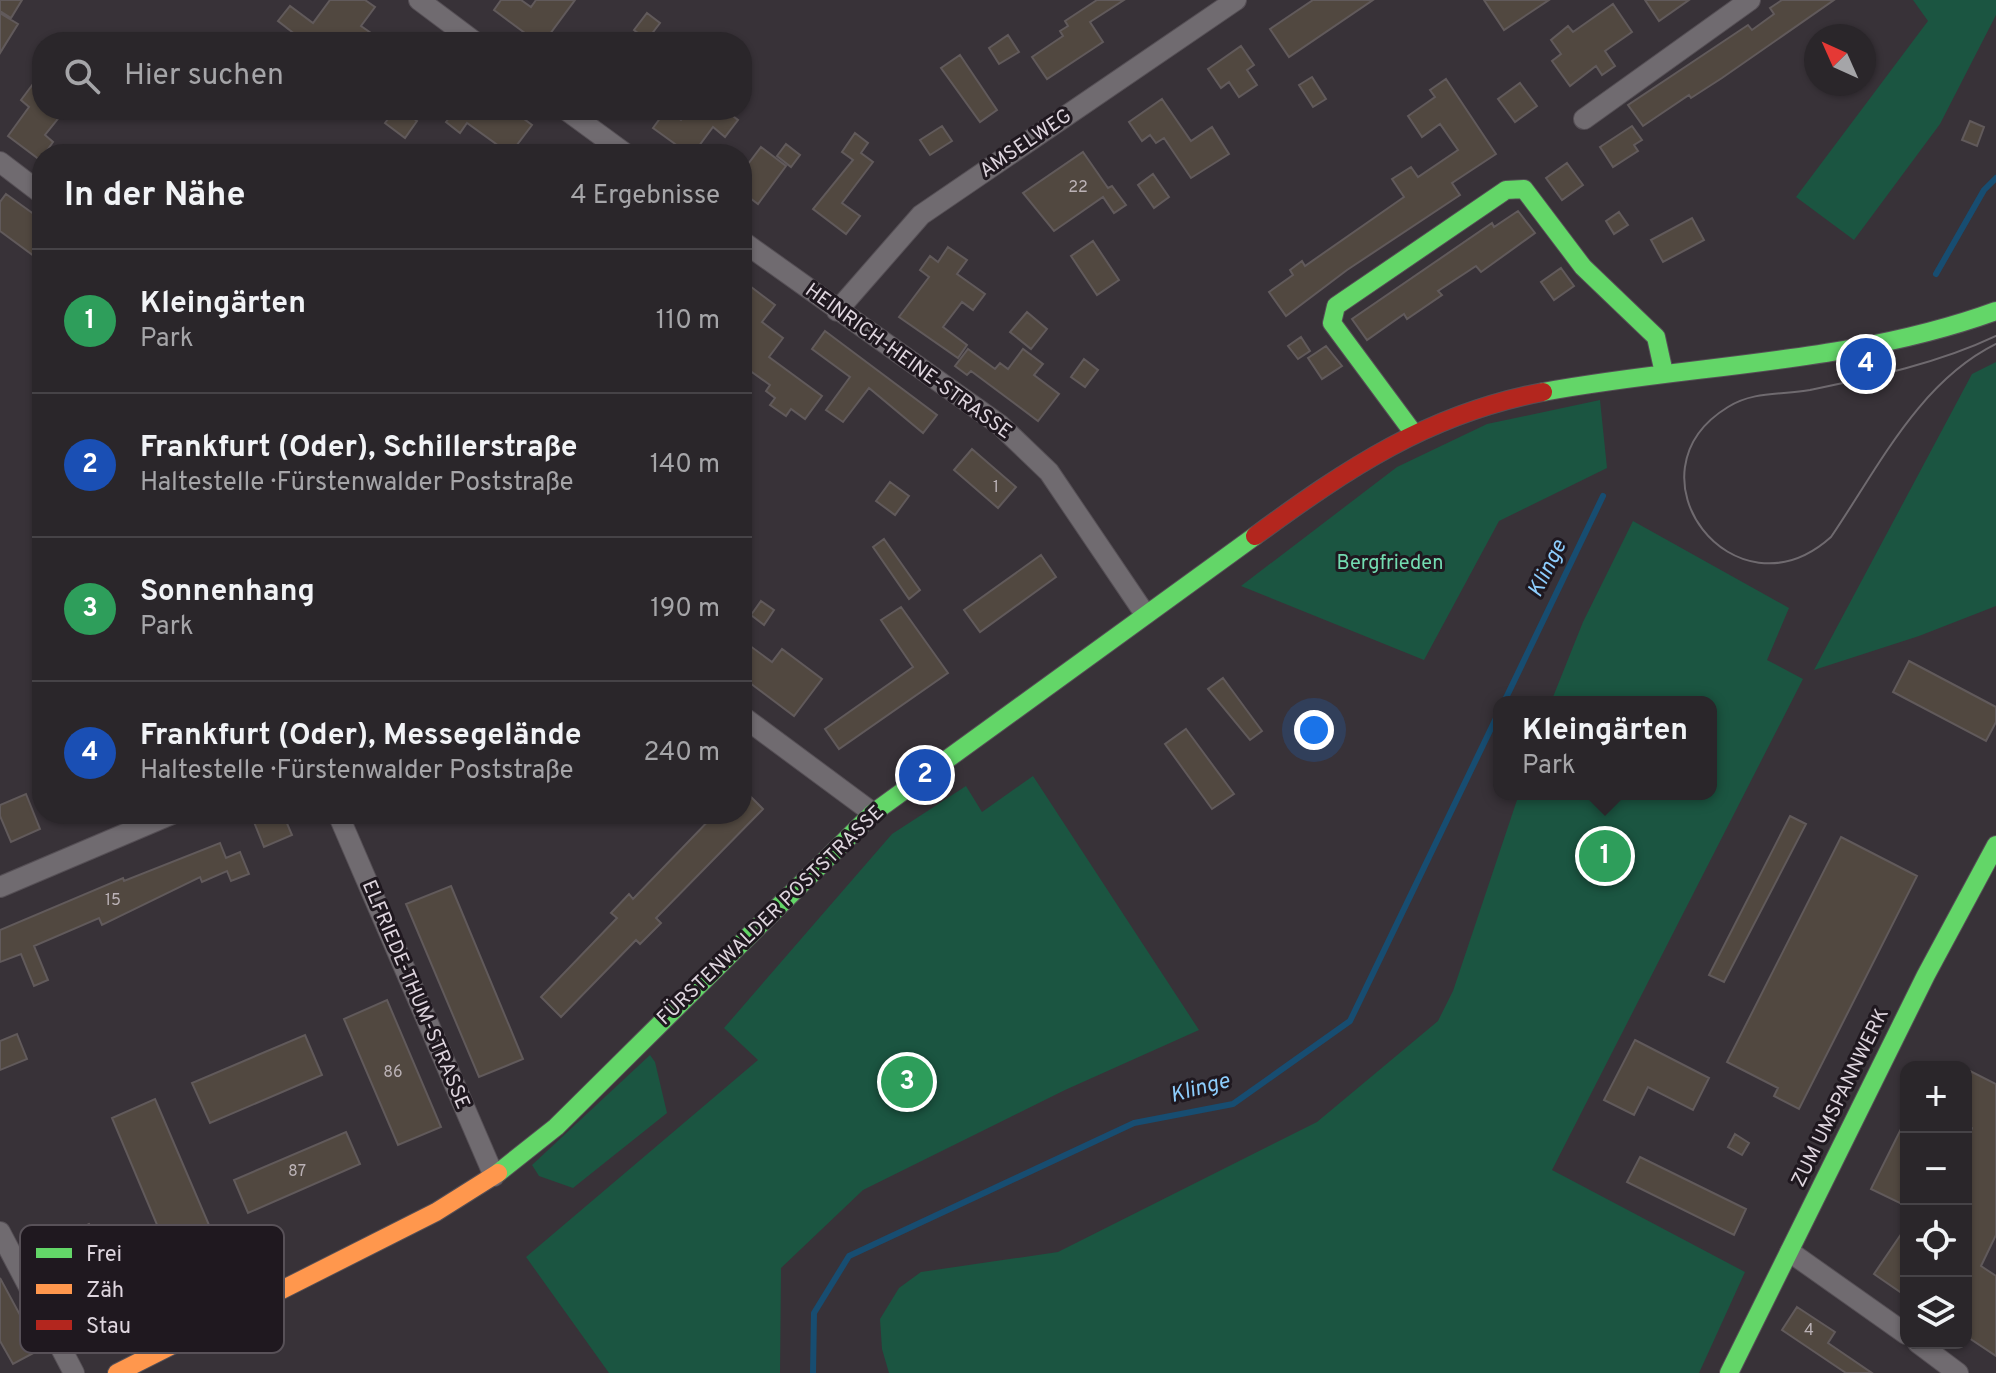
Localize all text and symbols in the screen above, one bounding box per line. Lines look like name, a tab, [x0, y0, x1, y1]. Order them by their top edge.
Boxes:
north arrow	[1804, 24, 1876, 96]
search box	[32, 32, 752, 120]
icon: search	[60, 54, 104, 98]
text: Hier suchen	[124, 58, 284, 95]
street label: AMSELWEG	[975, 104, 1077, 184]
text: In der Nähe	[64, 175, 246, 218]
house number: 22	[1068, 178, 1088, 198]
text: 4 Ergebnisse	[570, 180, 720, 213]
street label: HEINRICH-HEINE-STRASSE	[799, 278, 1017, 446]
text: Kleingärten	[140, 286, 306, 323]
text: 1	[85, 305, 95, 338]
text: 110 m	[656, 305, 720, 338]
text: Park	[140, 323, 194, 356]
pin: 4	[1840, 334, 1892, 394]
text: Frankfurt (Oder), Schillerstraße	[140, 430, 577, 467]
text: 2	[82, 449, 98, 482]
text: 140 m	[650, 449, 720, 482]
text: Haltestelle · Fürstenwalder Poststraße	[140, 467, 574, 500]
house number: 1	[993, 478, 999, 498]
water label: Klinge	[1523, 535, 1574, 602]
park label: Bergfrieden	[1337, 551, 1443, 577]
text: Sonnenhang	[140, 574, 315, 611]
text: 3	[82, 593, 98, 626]
text: 190 m	[650, 593, 720, 626]
text: Park	[140, 611, 194, 644]
popup	[1493, 696, 1717, 800]
your location	[1294, 710, 1334, 750]
text: Kleingärten	[1522, 713, 1688, 750]
text: Frankfurt (Oder), Messegelände	[140, 718, 581, 755]
text: 4	[82, 737, 98, 770]
text: 240 m	[643, 737, 720, 770]
pin: 2	[899, 745, 951, 805]
text: Park	[1522, 750, 1576, 783]
text: Haltestelle · Fürstenwalder Poststraße	[140, 755, 574, 788]
street label: FÜRSTENWALDER POSTSTRASSE	[651, 800, 890, 1032]
pin: 1	[1579, 826, 1631, 886]
street label: ELFRIEDE-THUM-STRASSE	[355, 877, 475, 1113]
house number: 15	[105, 891, 121, 911]
street label: ZUM UMSPANNWERK	[1786, 1004, 1896, 1192]
pin: 3	[881, 1052, 933, 1112]
map controls	[1900, 1061, 1972, 1349]
button: +	[1900, 1061, 1972, 1133]
house number: 86	[383, 1063, 403, 1083]
water label: Klinge	[1167, 1068, 1233, 1110]
button: −	[1900, 1133, 1972, 1205]
house number: 87	[288, 1162, 306, 1182]
button: locate	[1900, 1205, 1972, 1277]
legend	[20, 1225, 284, 1353]
text: Frei	[86, 1242, 122, 1269]
button: layers	[1900, 1277, 1972, 1349]
text: Zäh	[86, 1278, 124, 1305]
text: Stau	[86, 1314, 131, 1341]
house number: 4	[1804, 1321, 1814, 1341]

